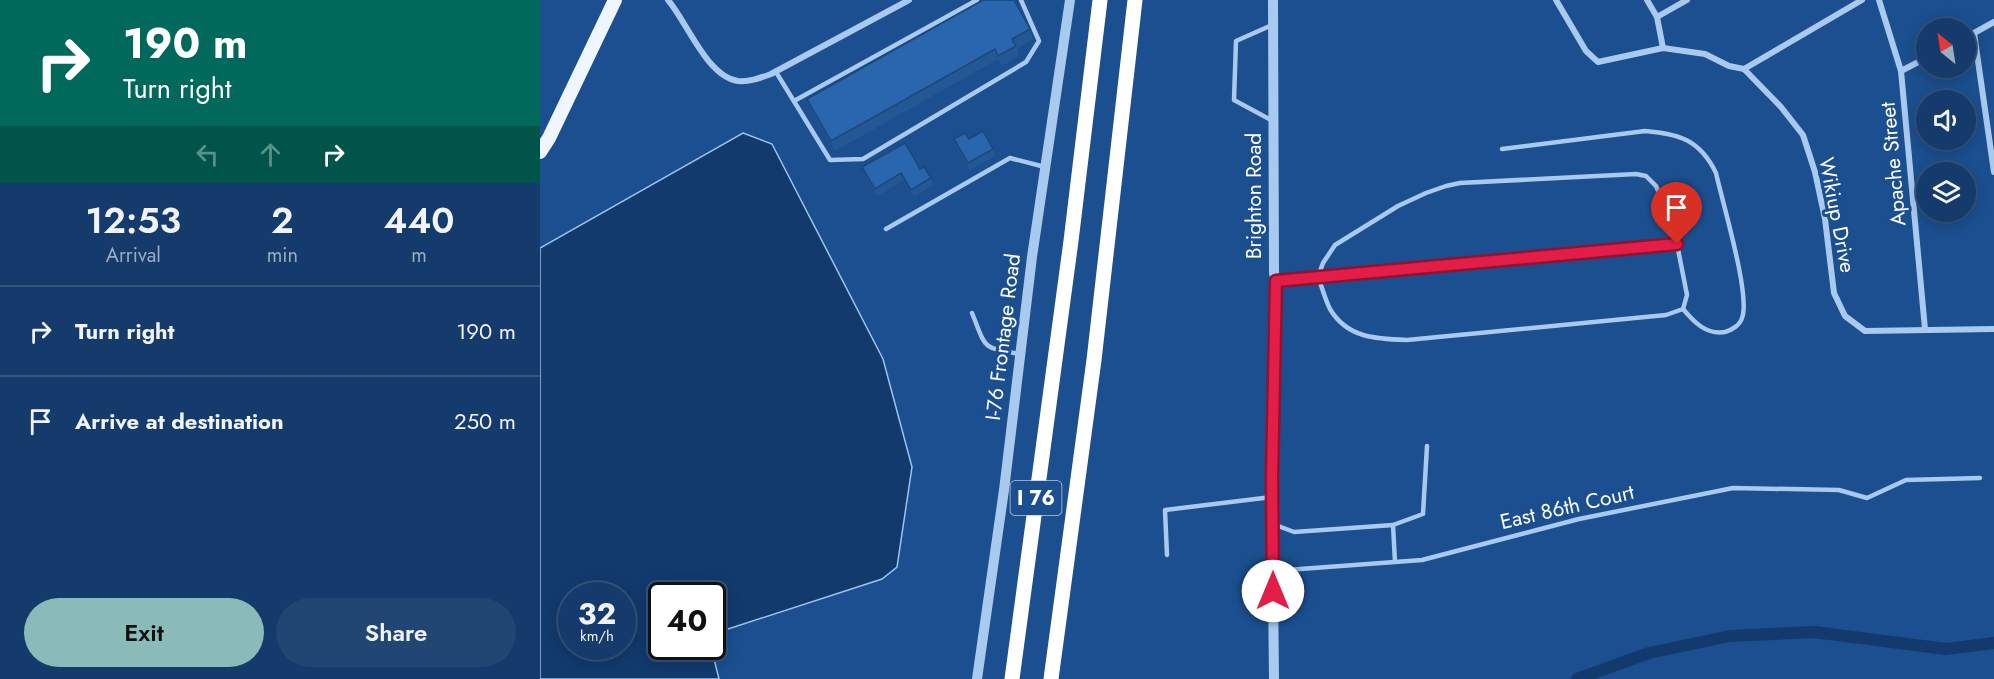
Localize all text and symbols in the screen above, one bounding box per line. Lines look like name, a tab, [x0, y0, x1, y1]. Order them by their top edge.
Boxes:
text: 190 m	[123, 13, 247, 74]
north arrow	[1916, 18, 1976, 78]
map controls	[1916, 18, 1976, 222]
icon: right	[24, 24, 102, 102]
text: Turn right	[123, 69, 231, 108]
button: sound	[1916, 90, 1976, 150]
street label: Apache Street	[1873, 101, 1913, 227]
street label: Brighton Road	[1239, 133, 1269, 259]
icon: left	[191, 138, 224, 171]
icon: ahead	[254, 138, 287, 171]
icon: right	[317, 138, 350, 171]
street label: Wikiup Drive	[1811, 155, 1863, 275]
button: layers	[1916, 162, 1976, 222]
pin	[1651, 182, 1702, 244]
icon: arrive	[1660, 191, 1693, 224]
text: 12:53	[86, 194, 181, 246]
text: 2	[271, 194, 294, 246]
text: 440	[384, 194, 454, 246]
text: Arrival	[106, 241, 161, 270]
text: min	[267, 241, 298, 270]
text: m	[411, 241, 427, 270]
street label: I-76 Frontage Road	[978, 252, 1028, 422]
icon: right	[24, 315, 57, 348]
text: Turn right	[75, 315, 175, 347]
text: 190 m	[456, 315, 516, 347]
icon: arrive	[24, 405, 57, 438]
text: Arrive at destination	[75, 405, 284, 437]
text: 250 m	[454, 405, 516, 437]
street label: East 86th Court	[1497, 477, 1637, 537]
road number: I 76	[1010, 481, 1062, 515]
position arrow	[1241, 559, 1305, 623]
speed limit sign: 40	[648, 582, 726, 660]
text: 32	[578, 592, 616, 635]
button: Exit	[24, 598, 264, 667]
button: Share	[276, 598, 516, 667]
text: km/h	[580, 625, 614, 647]

